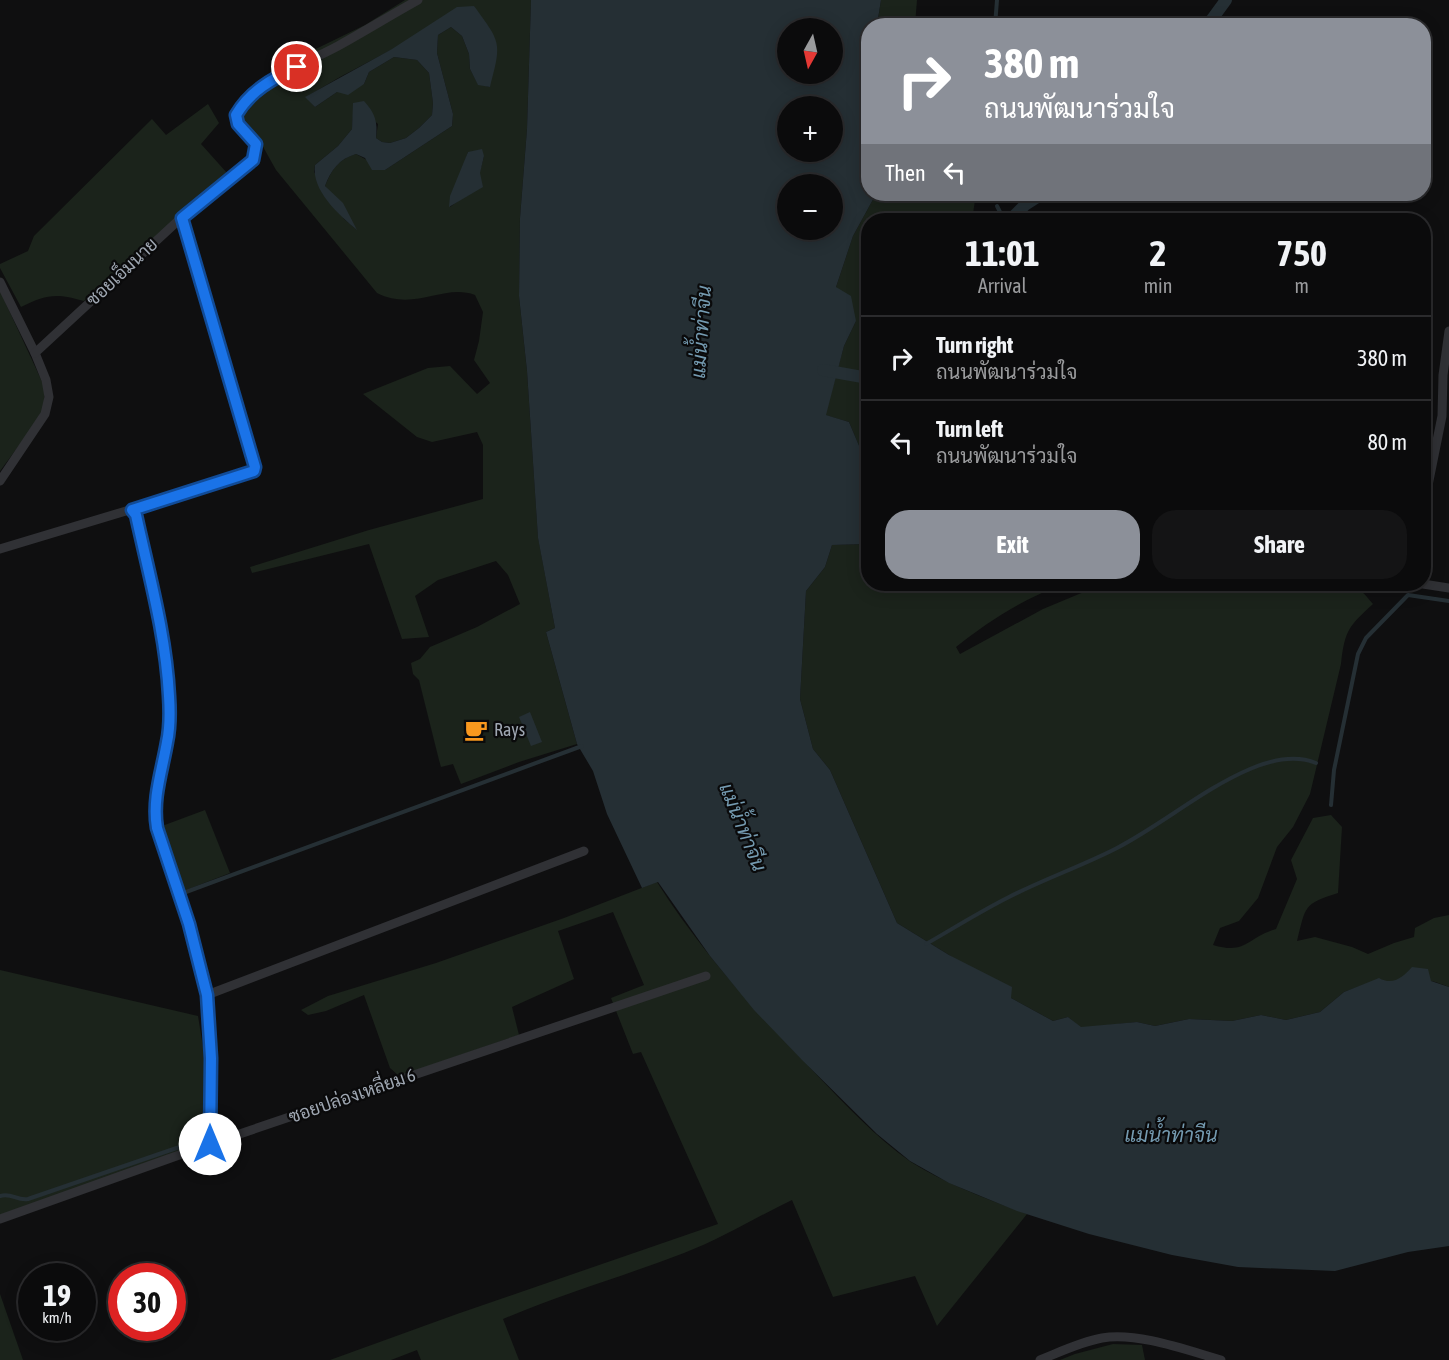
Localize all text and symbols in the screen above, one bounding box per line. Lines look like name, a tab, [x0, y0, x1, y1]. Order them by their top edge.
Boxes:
north arrow	[777, 18, 843, 84]
map controls	[777, 18, 843, 240]
text: 380 m	[984, 39, 1079, 87]
pin	[271, 41, 322, 92]
icon: right	[885, 42, 963, 120]
icon: arrive	[280, 50, 313, 83]
text: ถนนพัฒนาร่วมใจ	[984, 93, 1175, 124]
button: +	[777, 96, 843, 162]
icon: left	[938, 156, 971, 189]
text: Then	[885, 160, 926, 186]
button: −	[777, 174, 843, 240]
street label: ซอยเอ็มนาย	[80, 231, 162, 310]
text: 11:01	[965, 232, 1040, 274]
text: 2	[1150, 232, 1166, 274]
text: 750	[1276, 232, 1327, 274]
text: Arrival	[978, 274, 1027, 297]
text: min	[1144, 274, 1172, 297]
text: m	[1294, 274, 1309, 297]
water label: แม่น้ำท่าจีน	[680, 284, 715, 379]
text: Turn right	[936, 332, 1013, 358]
icon: right	[885, 342, 918, 375]
text: 380 m	[1357, 345, 1407, 371]
text: ถนนพัฒนาร่วมใจ	[936, 360, 1077, 383]
text: Turn left	[936, 416, 1003, 442]
icon: left	[885, 426, 918, 459]
text: 80 m	[1367, 429, 1407, 455]
text: ถนนพัฒนาร่วมใจ	[936, 444, 1077, 467]
button: Exit	[885, 510, 1140, 579]
button: Share	[1152, 510, 1407, 579]
cafe icon: Rays	[463, 717, 489, 743]
place label: Rays	[494, 719, 525, 740]
water label: แม่น้ำท่าจีน	[715, 777, 777, 874]
street label: ซอยปล่องเหลี่ยม 6	[284, 1059, 418, 1127]
position arrow	[178, 1112, 242, 1176]
water label: แม่น้ำท่าจีน	[1125, 1117, 1218, 1146]
speed limit sign: 30	[108, 1263, 186, 1341]
text: 19	[43, 1278, 71, 1312]
text: km/h	[42, 1309, 72, 1326]

